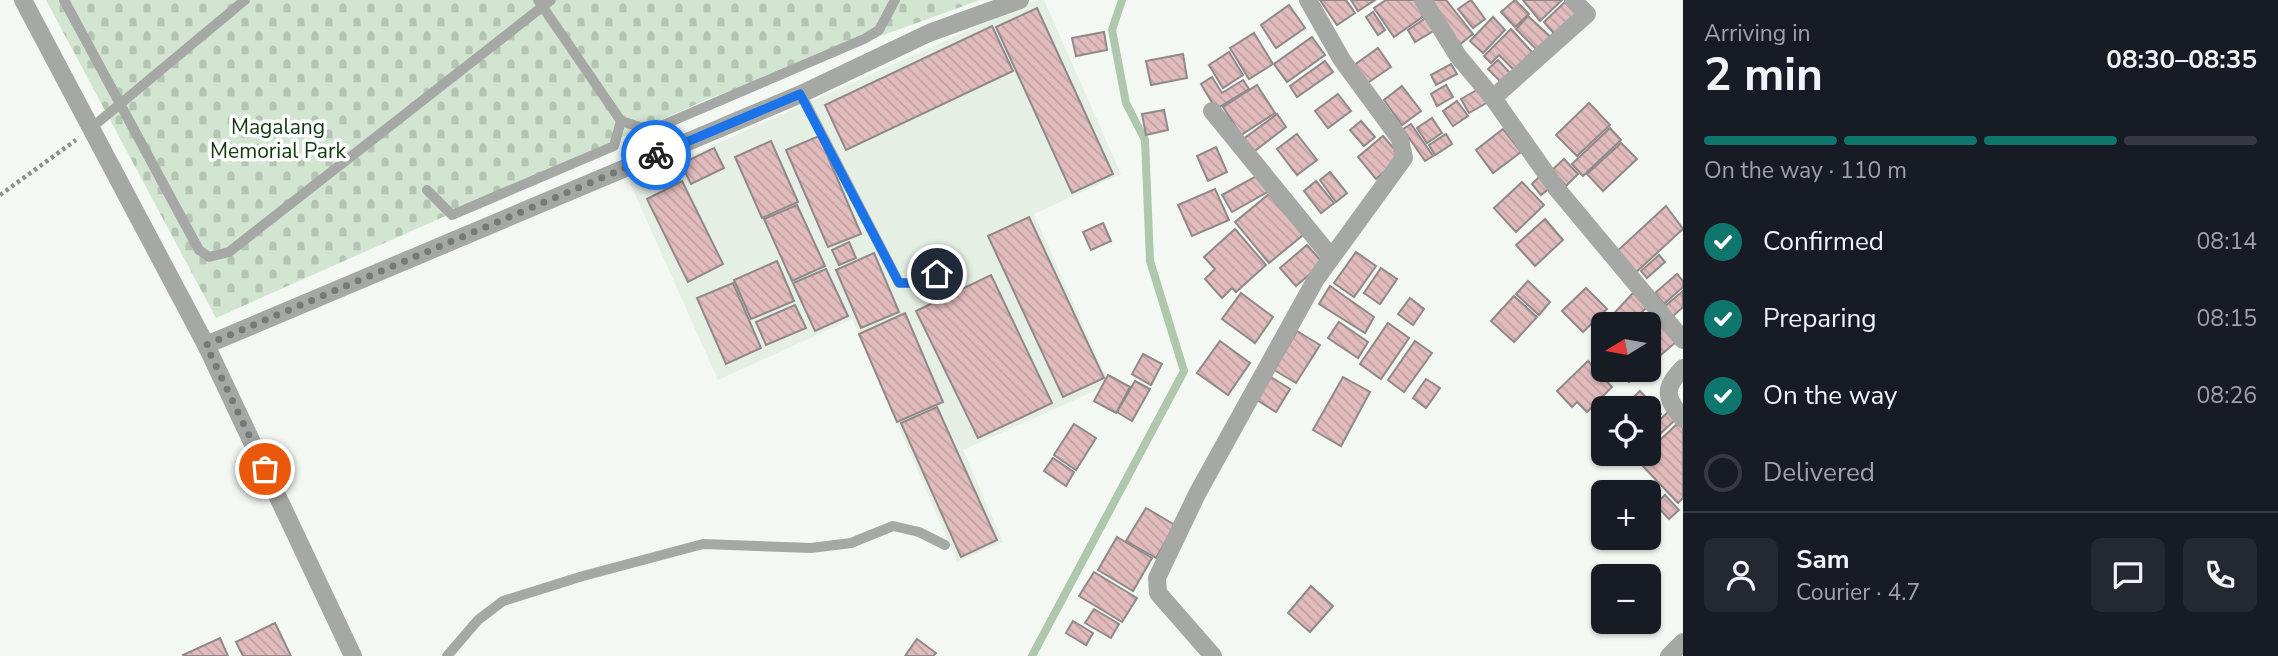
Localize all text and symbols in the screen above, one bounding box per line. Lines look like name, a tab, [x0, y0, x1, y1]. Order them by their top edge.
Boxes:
text: Arriving in	[1704, 18, 1811, 49]
text: 08:30–08:35	[2106, 42, 2257, 77]
text: 2 min	[1704, 43, 1823, 106]
park label: Magalang Memorial Park	[210, 113, 346, 165]
courier	[621, 120, 691, 190]
icon: bike	[637, 136, 675, 174]
text: On the way · 110 m	[1704, 155, 1907, 186]
icon: check	[1704, 223, 1742, 261]
text: Confirmed	[1763, 224, 1884, 259]
text: 08:14	[2197, 226, 2257, 257]
pin	[907, 244, 967, 304]
icon: home	[918, 255, 956, 293]
icon: check	[1704, 300, 1742, 338]
text: Preparing	[1763, 301, 1876, 336]
text: 08:15	[2197, 303, 2257, 334]
north arrow	[1591, 312, 1661, 382]
map controls	[1591, 312, 1661, 634]
icon: check	[1704, 377, 1742, 415]
text: On the way	[1763, 378, 1897, 413]
text: 08:26	[2197, 380, 2257, 411]
button: locate	[1591, 396, 1661, 466]
pin	[235, 439, 295, 499]
icon: bag	[246, 450, 284, 488]
text: Delivered	[1763, 455, 1875, 490]
button: +	[1591, 480, 1661, 550]
button: person	[1704, 538, 1778, 612]
button: chat	[2091, 538, 2165, 612]
button: phone	[2183, 538, 2257, 612]
text: Sam	[1796, 542, 1849, 577]
button: −	[1591, 564, 1661, 634]
text: Courier · 4.7	[1796, 577, 1920, 608]

